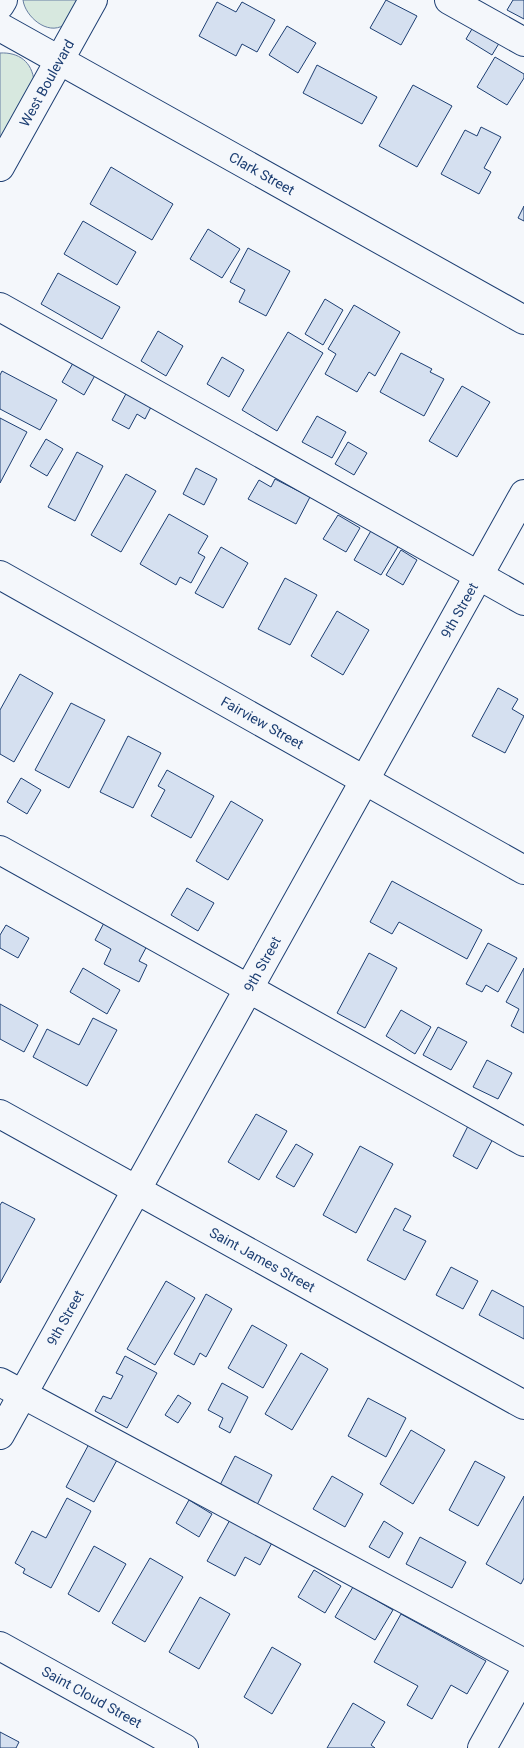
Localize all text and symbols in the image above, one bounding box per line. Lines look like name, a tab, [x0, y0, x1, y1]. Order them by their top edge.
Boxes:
street label: West Boulevard	[16, 37, 77, 129]
street label: Clark Street	[226, 149, 298, 198]
street label: 9th Street	[438, 580, 481, 641]
street label: Fairview Street	[218, 693, 307, 752]
street label: 9th Street	[240, 933, 284, 994]
street label: Saint James Street	[207, 1224, 318, 1295]
street label: 9th Street	[43, 1287, 87, 1348]
street label: Saint Cloud Street	[39, 1663, 145, 1731]

